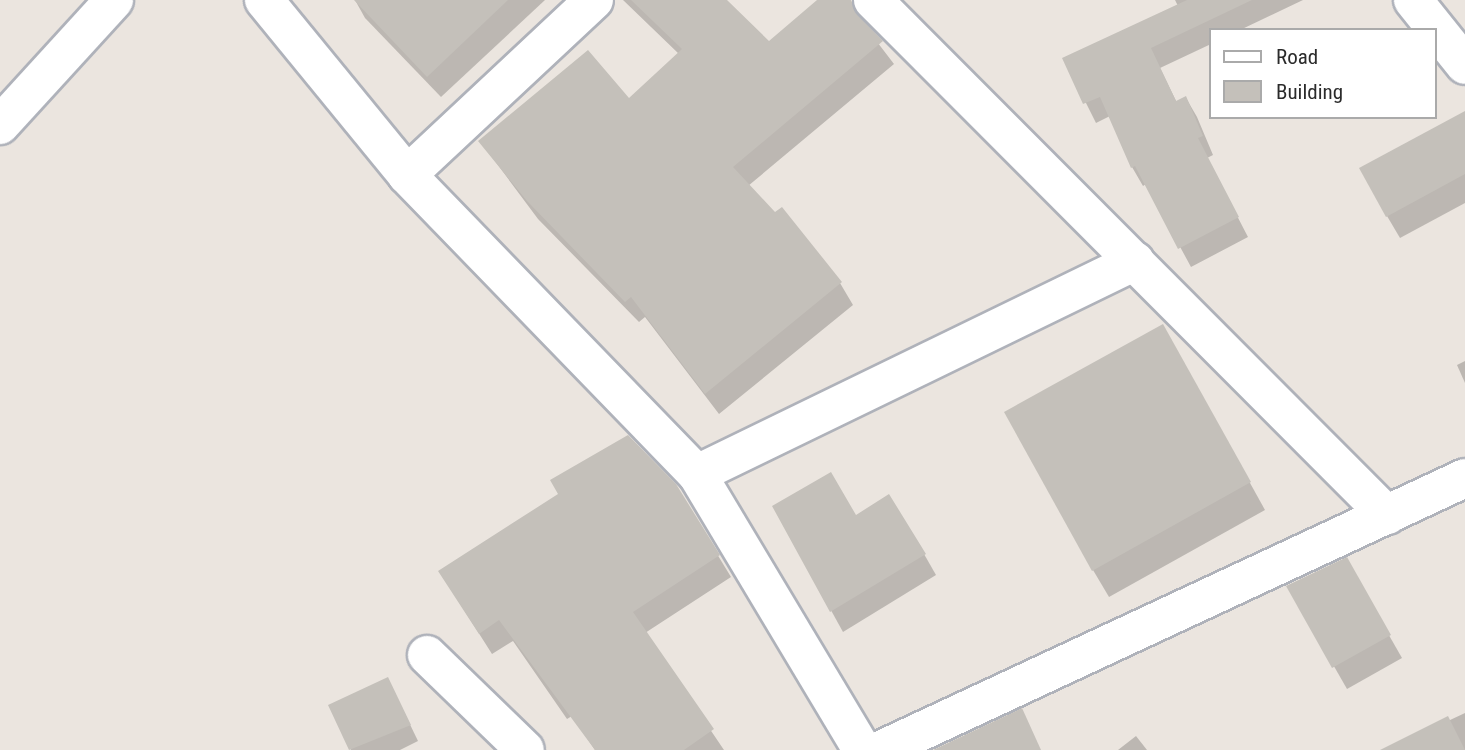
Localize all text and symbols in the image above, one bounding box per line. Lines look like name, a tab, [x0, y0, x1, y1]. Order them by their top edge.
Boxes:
legend	[1210, 28, 1437, 119]
text: Road	[1276, 45, 1318, 69]
text: Building	[1276, 80, 1343, 104]

